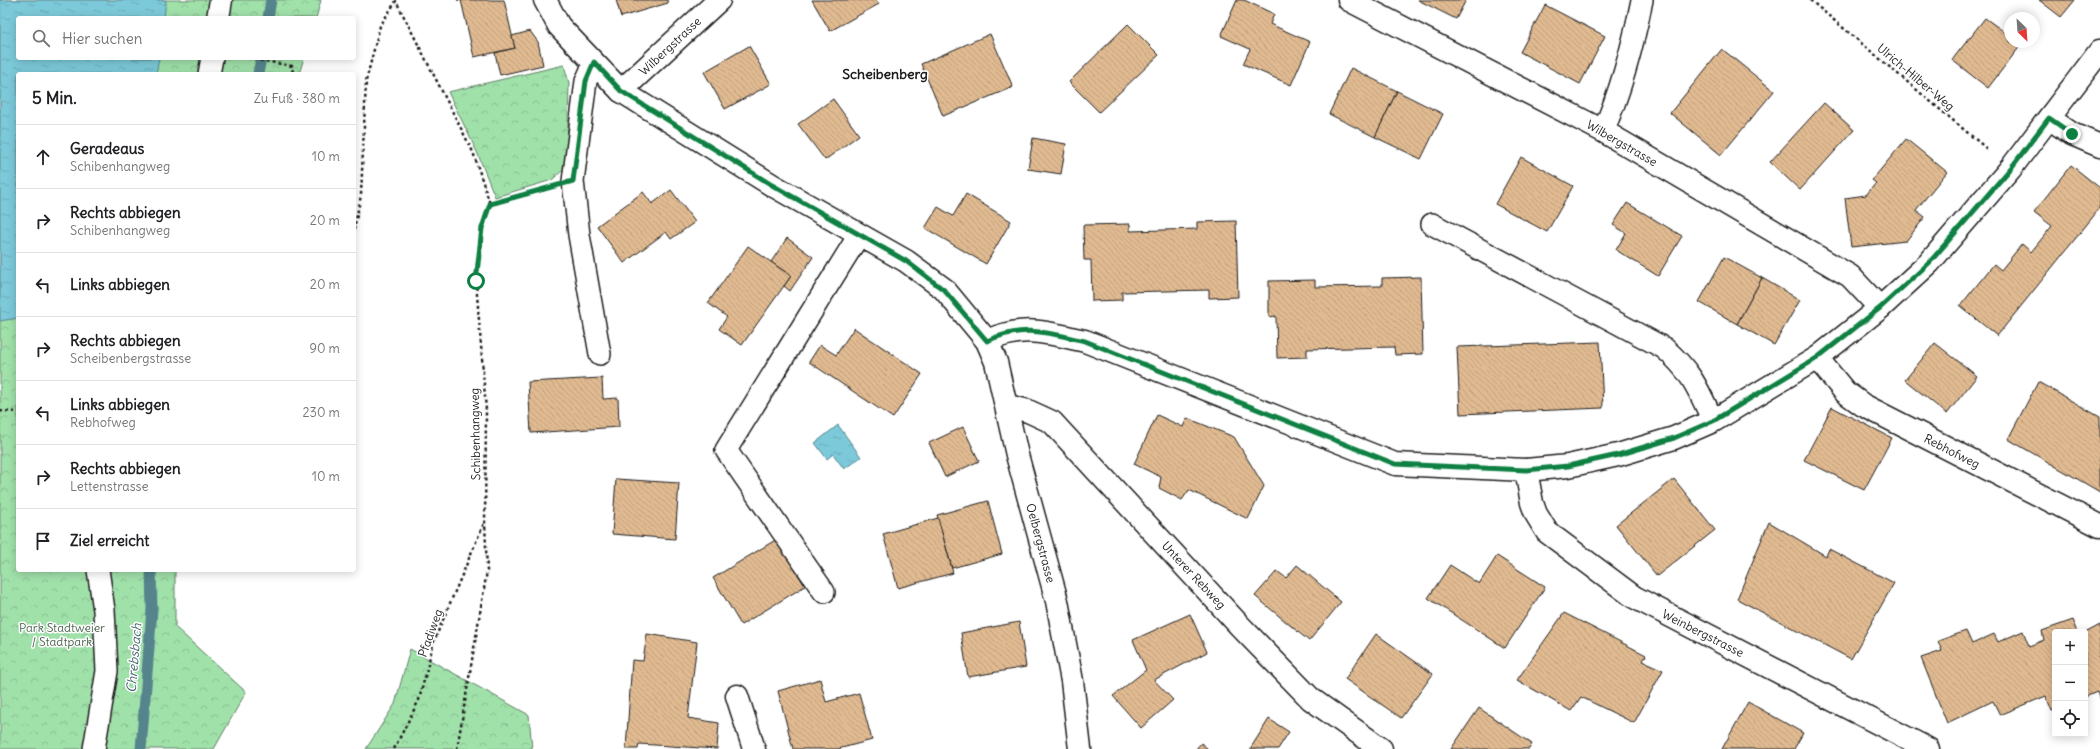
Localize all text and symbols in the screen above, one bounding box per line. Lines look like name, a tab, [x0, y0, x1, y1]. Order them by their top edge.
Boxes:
north arrow	[2004, 12, 2040, 48]
street label: Wilbergstrasse	[636, 13, 704, 79]
search box	[16, 16, 356, 60]
icon: search	[30, 27, 52, 49]
text: Hier suchen	[62, 29, 142, 48]
street label: Ulrich-Hilber-Weg	[1874, 40, 1958, 114]
district label: Scheibenberg	[842, 65, 928, 83]
text: 5 Min.	[32, 87, 77, 109]
text: Zu Fuß · 380 m	[254, 90, 340, 107]
street label: Wilbergstrasse	[1584, 117, 1660, 169]
route end	[2063, 125, 2081, 143]
text: Geradeaus	[70, 139, 144, 158]
icon: ahead	[32, 146, 54, 168]
text: 10 m	[312, 148, 340, 165]
text: Schibenhangweg	[70, 158, 170, 175]
text: Rechts abbiegen	[70, 203, 181, 222]
icon: right	[32, 210, 54, 232]
text: 20 m	[310, 212, 340, 229]
text: Schibenhangweg	[70, 222, 170, 239]
route start	[467, 272, 485, 290]
icon: left	[32, 274, 54, 296]
text: Links abbiegen	[70, 275, 170, 294]
text: 20 m	[310, 276, 340, 293]
text: Rechts abbiegen	[70, 331, 181, 350]
icon: right	[32, 338, 54, 360]
text: 90 m	[309, 340, 340, 357]
text: Scheibenbergstrasse	[70, 350, 191, 367]
street label: Schibenhangweg	[467, 388, 483, 480]
text: Links abbiegen	[70, 395, 170, 414]
icon: left	[32, 402, 54, 424]
text: 230 m	[302, 404, 340, 421]
text: Rebhofweg	[70, 414, 136, 431]
street label: Rebhofweg	[1922, 431, 1982, 471]
text: Rechts abbiegen	[70, 459, 181, 478]
icon: right	[32, 466, 54, 488]
text: 10 m	[312, 468, 340, 485]
text: Lettenstrasse	[70, 478, 149, 495]
street label: Oelbergstrasse	[1023, 502, 1059, 584]
icon: arrive	[32, 530, 54, 552]
text: Ziel erreicht	[70, 531, 149, 550]
street label: Unterer Rebweg	[1159, 538, 1229, 612]
street label: Weinbergstrasse	[1660, 606, 1746, 660]
street label: Pfadiweg	[414, 607, 446, 659]
park label: Park Stadtweier / Stadtpark	[19, 620, 105, 649]
water label: Chrebsbach	[122, 622, 146, 693]
map controls	[2052, 629, 2088, 737]
button: +	[2052, 629, 2088, 665]
button: −	[2052, 665, 2088, 701]
button: locate	[2052, 701, 2088, 737]

